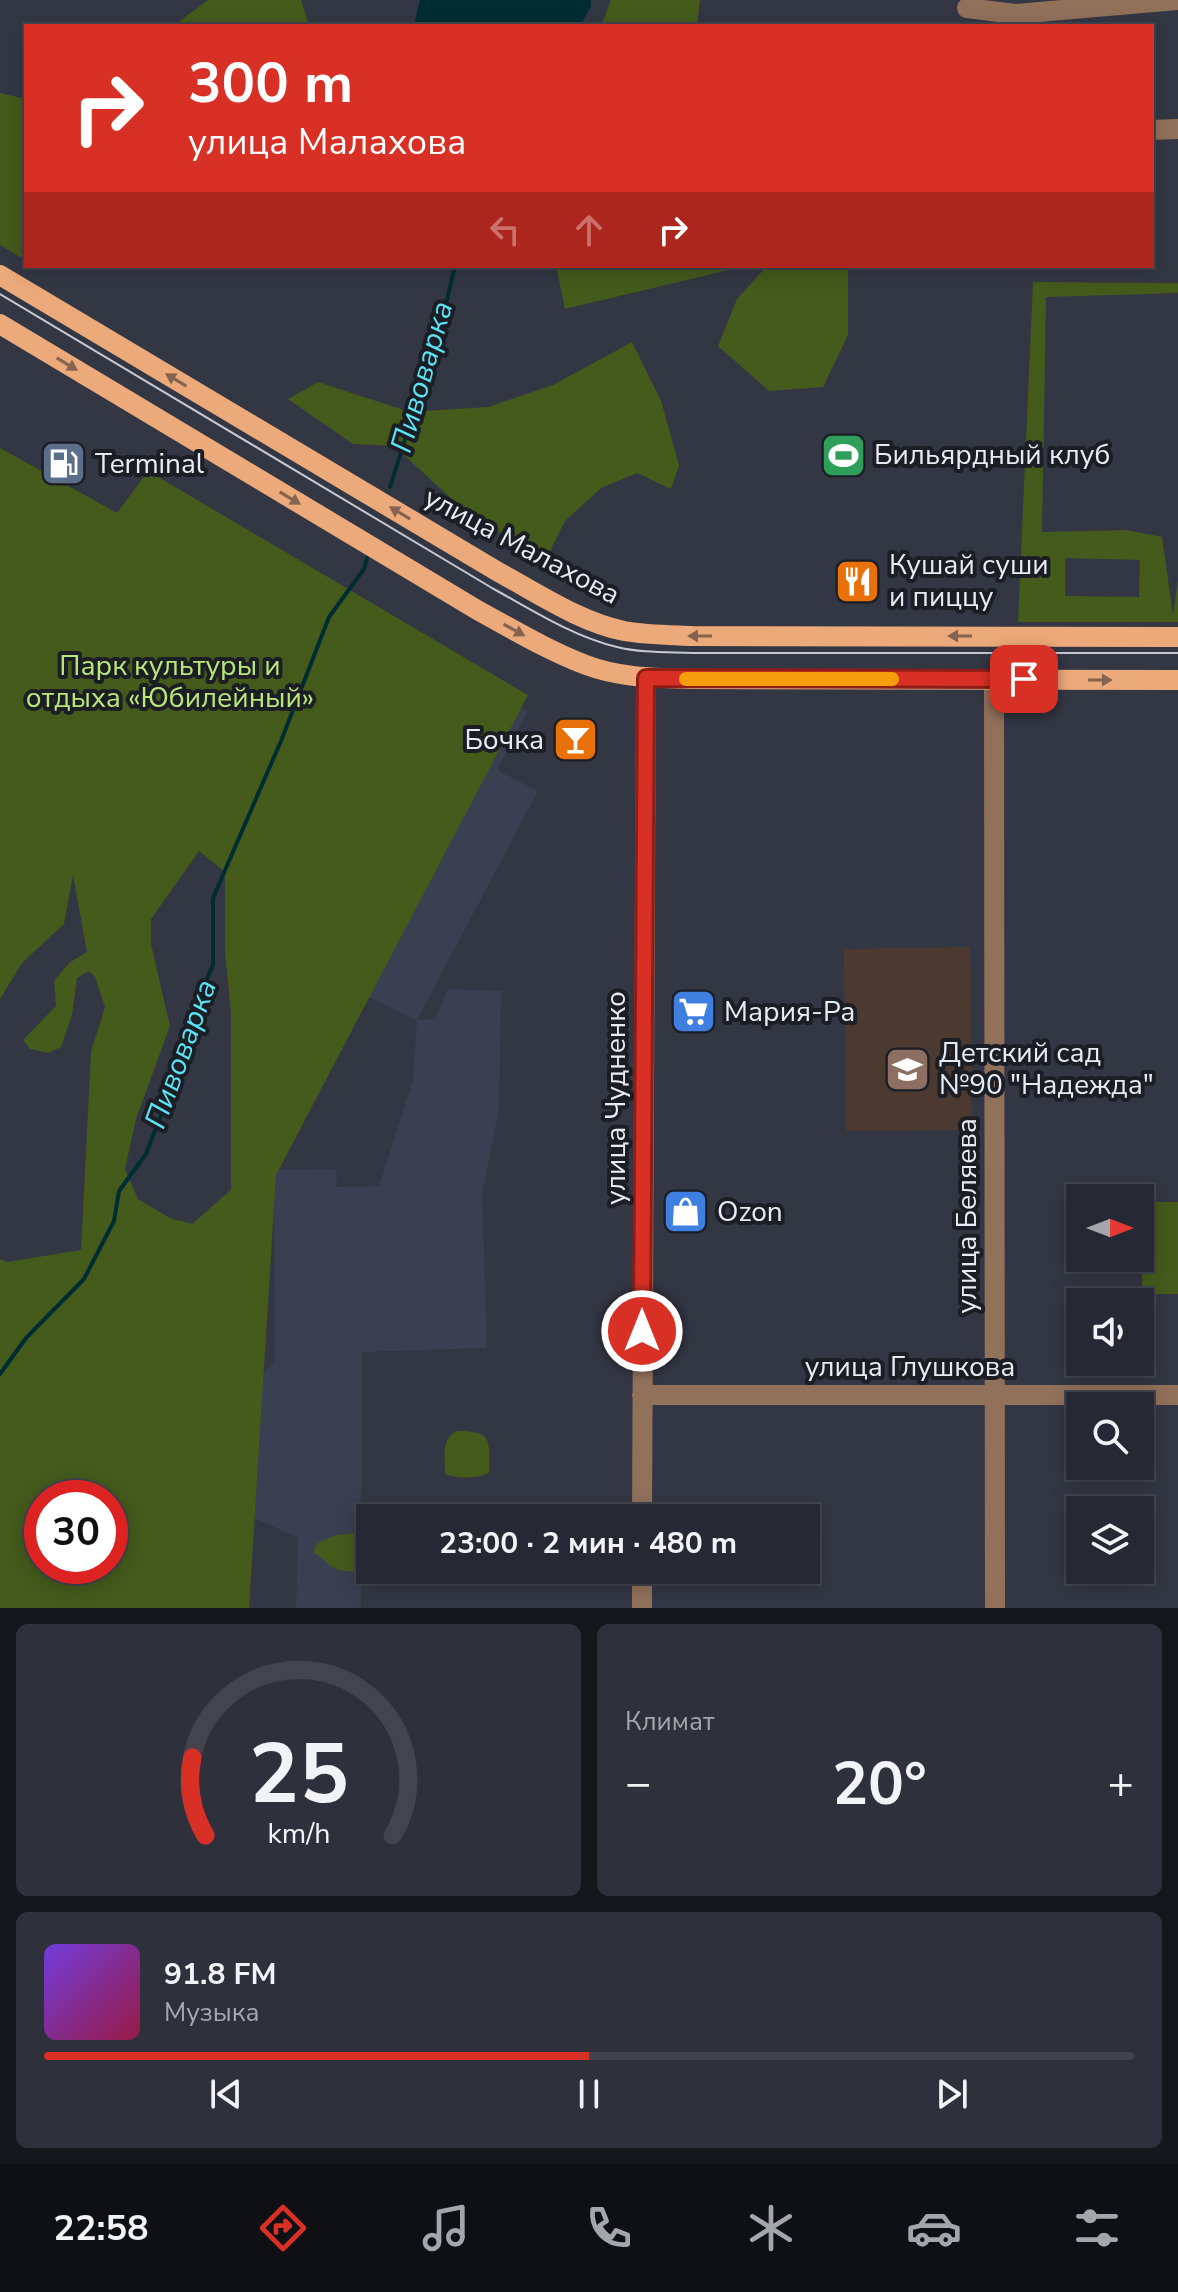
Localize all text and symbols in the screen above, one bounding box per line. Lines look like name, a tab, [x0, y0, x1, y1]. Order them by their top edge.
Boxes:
text: 300 m	[188, 45, 353, 122]
icon: right	[56, 56, 160, 160]
text: улица Малахова	[188, 118, 466, 167]
icon: left	[483, 208, 527, 252]
icon: ahead	[567, 208, 611, 252]
icon: right	[651, 208, 695, 252]
water label: Пивоварка	[381, 296, 463, 458]
one-way arrow	[56, 357, 78, 371]
one-way arrow	[165, 373, 187, 387]
sports icon: Бильярдный клуб	[819, 431, 867, 479]
place label: Бильярдный клуб	[874, 436, 1110, 474]
fuel station icon: Terminal	[40, 440, 88, 488]
place label: Terminal	[95, 445, 205, 483]
street label: улица Малахова	[418, 478, 626, 614]
one-way arrow	[279, 491, 301, 505]
one-way arrow	[389, 506, 411, 520]
place label: Кушай суши и пиццу	[889, 546, 1049, 616]
restaurant icon: Кушай суши и пиццу	[834, 557, 882, 605]
one-way arrow	[503, 623, 525, 637]
one-way arrow	[687, 630, 712, 642]
one-way arrow	[947, 630, 972, 642]
pin	[990, 645, 1058, 713]
park label: Парк культуры и отдыха «Юбилейный»	[26, 647, 314, 717]
icon: arrive	[1002, 657, 1046, 701]
one-way arrow	[1088, 674, 1113, 686]
bar icon: Бочка	[551, 716, 599, 764]
place label: Бочка	[464, 721, 544, 759]
water label: Пивоварка	[135, 974, 227, 1134]
supermarket icon: Мария-Ра	[669, 988, 717, 1036]
street label: улица Чудненко	[597, 991, 635, 1205]
place label: Мария-Ра	[724, 993, 855, 1031]
place label: Детский сад №90 "Надежда"	[939, 1034, 1154, 1104]
school or university icon: Детский сад №90 "Надежда"	[884, 1045, 932, 1093]
street label: улица Беляева	[948, 1118, 986, 1314]
north arrow	[1066, 1184, 1154, 1272]
map controls	[1066, 1184, 1154, 1584]
shop icon: Ozon	[662, 1188, 710, 1236]
place label: Ozon	[717, 1193, 783, 1231]
button: sound	[1066, 1288, 1154, 1376]
position arrow	[600, 1289, 684, 1373]
street label: улица Глушкова	[805, 1348, 1015, 1386]
button: search	[1066, 1392, 1154, 1480]
speed limit sign: 30	[24, 1480, 128, 1584]
button: layers	[1066, 1496, 1154, 1584]
text: 23:00 · 2 мин · 480 m	[439, 1523, 737, 1564]
text: Климат	[625, 1704, 714, 1739]
text: 25	[249, 1718, 348, 1831]
text: 20°	[832, 1743, 927, 1825]
text: −	[625, 1754, 651, 1814]
text: +	[1108, 1754, 1134, 1814]
text: km/h	[267, 1814, 330, 1853]
text: 91.8 FM	[164, 1954, 276, 1995]
text: Музыка	[164, 1995, 259, 2030]
icon: previous	[204, 2072, 248, 2116]
icon: pause	[567, 2072, 611, 2116]
icon: next	[930, 2072, 974, 2116]
icon: directions	[255, 2200, 311, 2256]
icon: music	[418, 2200, 474, 2256]
icon: phone	[581, 2200, 637, 2256]
icon: climate	[743, 2200, 799, 2256]
icon: car	[906, 2200, 962, 2256]
icon: filters	[1069, 2200, 1125, 2256]
text: 22:58	[53, 2204, 149, 2253]

